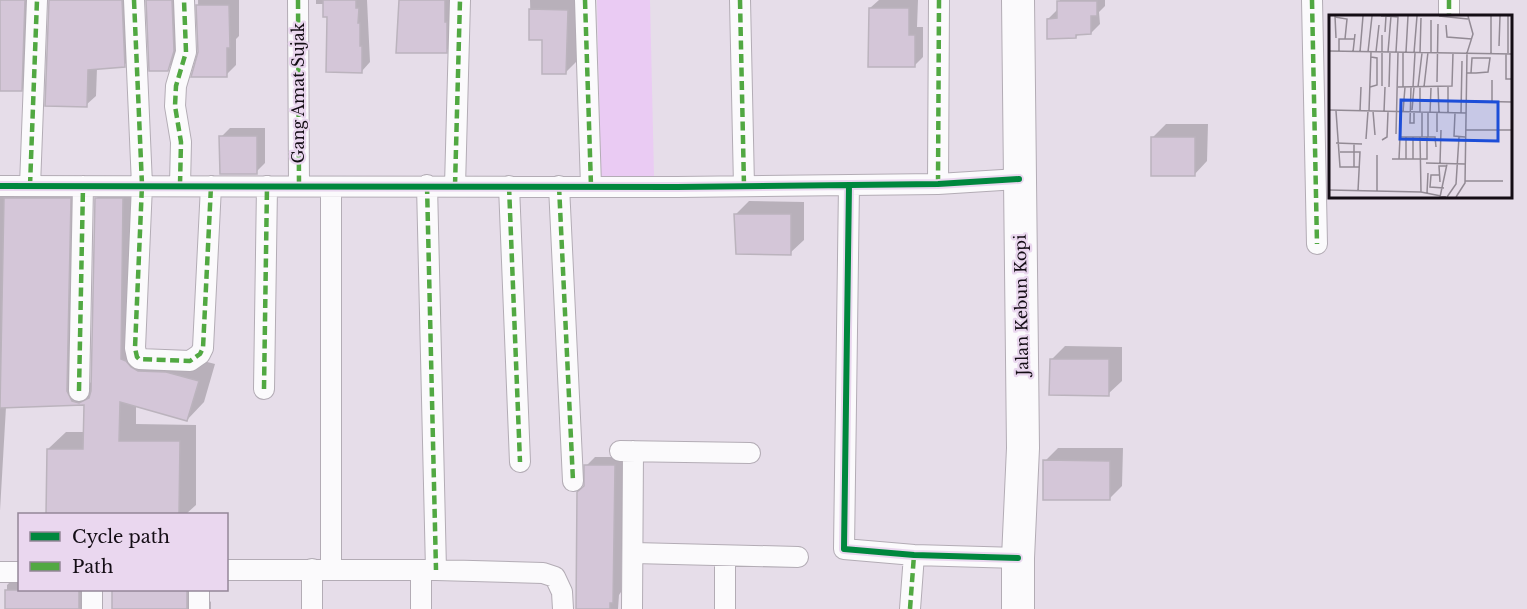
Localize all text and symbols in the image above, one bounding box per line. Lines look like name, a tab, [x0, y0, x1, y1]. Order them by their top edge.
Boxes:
inset map	[1329, 15, 1512, 198]
street label: Gang Amat Sujak	[288, 22, 308, 163]
street label: Jalan Kebun Kopi	[1010, 234, 1032, 378]
legend	[18, 513, 228, 591]
text: Cycle path	[72, 526, 170, 548]
text: Path	[72, 556, 113, 578]

